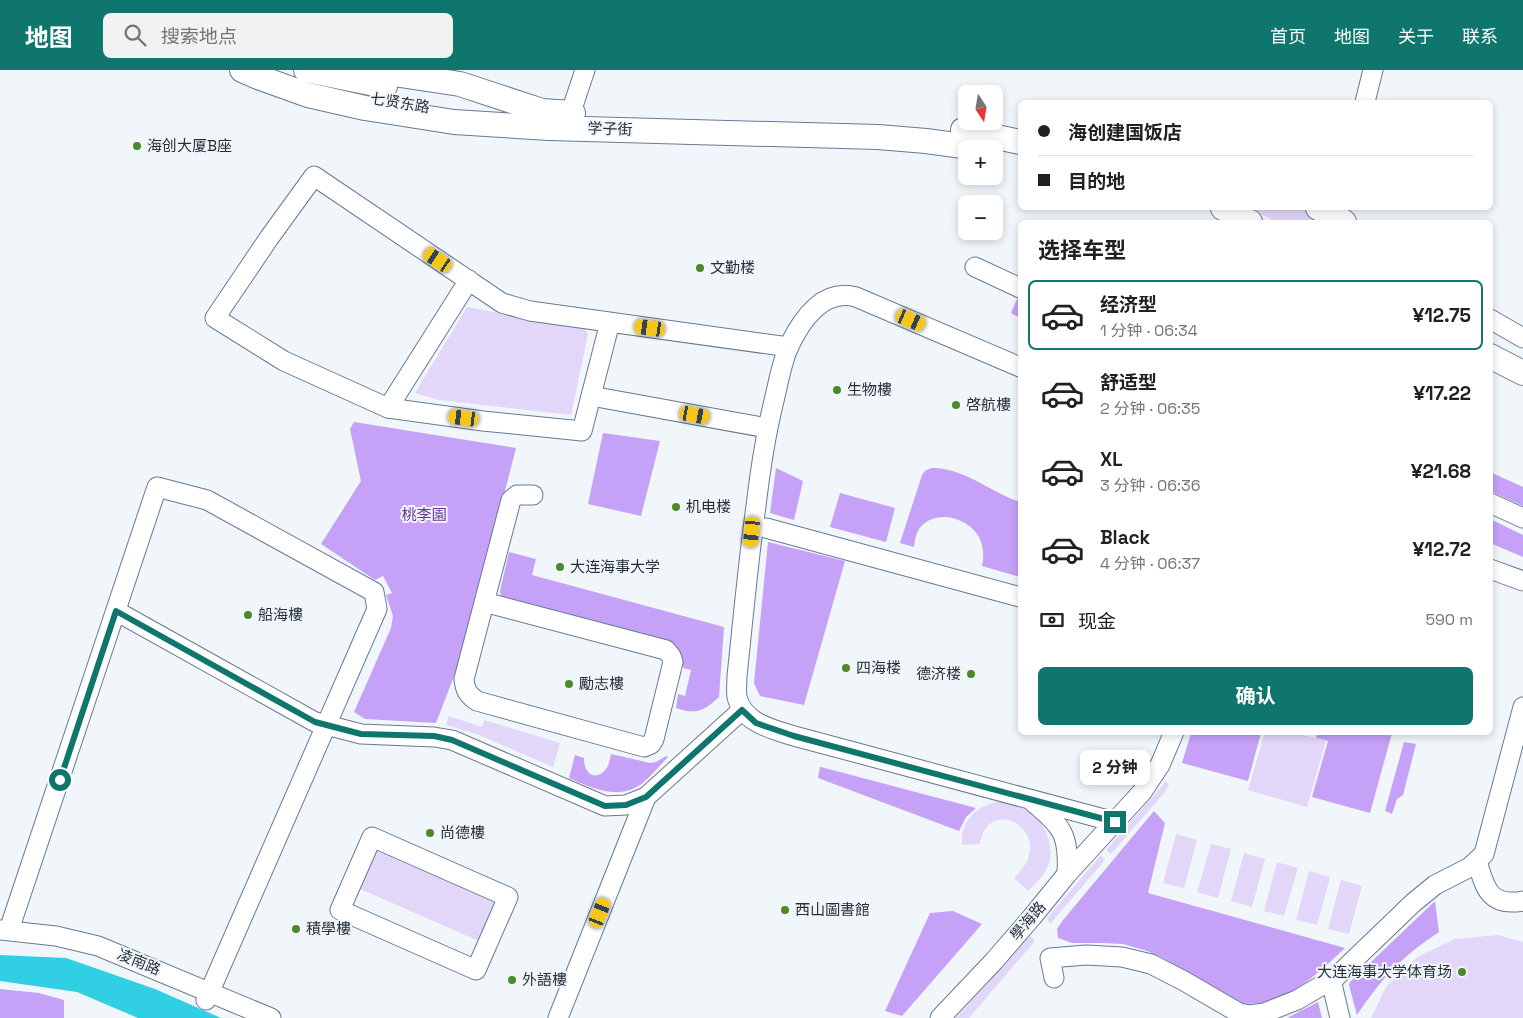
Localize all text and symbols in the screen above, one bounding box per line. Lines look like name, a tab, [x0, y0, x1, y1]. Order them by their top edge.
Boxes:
search box	[103, 13, 453, 58]
icon: search	[121, 21, 149, 49]
text: 地图	[25, 22, 73, 53]
text: 搜索地点	[161, 24, 237, 49]
text: 首页	[1270, 25, 1306, 48]
text: 地图	[1334, 25, 1370, 48]
text: 关于	[1398, 25, 1434, 48]
text: 联系	[1462, 25, 1498, 48]
north arrow	[958, 85, 1002, 130]
map controls	[958, 85, 1003, 240]
street label: 七贤东路	[369, 88, 431, 117]
street label: 学子街	[587, 118, 633, 139]
text: 海创建国饭店	[1068, 120, 1182, 145]
place label: 海创大厦B座	[147, 136, 232, 155]
marker: 海创大厦B座	[131, 140, 143, 152]
button: +	[958, 140, 1003, 185]
text: 目的地	[1068, 169, 1125, 194]
button: −	[958, 195, 1003, 240]
text: 选择车型	[1038, 236, 1126, 264]
car	[421, 245, 454, 275]
place label: 文勤楼	[710, 258, 755, 277]
marker: 文勤楼	[694, 262, 706, 274]
text: 经济型	[1100, 292, 1157, 317]
icon: car	[1040, 293, 1085, 338]
text: ¥12.75	[1412, 303, 1471, 328]
car	[894, 307, 927, 333]
car	[634, 318, 665, 338]
text: 1 分钟 · 06:34	[1100, 320, 1198, 341]
text: 舒适型	[1100, 370, 1157, 395]
icon: car	[1040, 371, 1085, 416]
place label: 生物樓	[847, 380, 892, 399]
text: ¥17.22	[1413, 381, 1471, 406]
marker: 生物樓	[831, 384, 843, 396]
place label: 啓航樓	[966, 395, 1011, 414]
text: 2 分钟 · 06:35	[1100, 398, 1200, 419]
marker: 啓航樓	[950, 399, 962, 411]
car	[678, 405, 711, 425]
car	[448, 409, 479, 427]
text: XL	[1100, 447, 1123, 472]
icon: car	[1040, 449, 1085, 494]
text: ¥21.68	[1411, 459, 1471, 484]
text: 3 分钟 · 06:36	[1100, 475, 1201, 496]
place label: 机电楼	[686, 497, 731, 516]
marker: 机电楼	[670, 501, 682, 513]
park label: 桃李園	[401, 505, 447, 524]
car	[742, 516, 761, 548]
text: Black	[1100, 525, 1150, 550]
icon: car	[1040, 527, 1085, 572]
text: ¥12.72	[1413, 537, 1471, 562]
text: 4 分钟 · 06:37	[1100, 553, 1200, 574]
place label: 大连海事大学	[570, 557, 660, 576]
marker: 大连海事大学	[554, 561, 566, 573]
place label: 船海樓	[258, 605, 303, 624]
icon: cash	[1038, 606, 1066, 634]
marker: 船海樓	[242, 609, 254, 621]
text: 现金	[1078, 609, 1116, 634]
text: 590 m	[1425, 609, 1473, 630]
place label: 四海楼	[856, 658, 901, 677]
marker: 四海楼	[840, 662, 852, 674]
place label: 德济楼	[916, 664, 961, 683]
button: 确认	[1038, 667, 1473, 725]
marker: 德济楼	[965, 668, 977, 680]
place label: 勵志樓	[579, 674, 624, 693]
marker: 勵志樓	[563, 678, 575, 690]
callout: 2 分钟	[1080, 750, 1150, 784]
text: 2 分钟	[1092, 757, 1138, 778]
route start	[49, 769, 71, 791]
route end	[1104, 811, 1126, 833]
place label: 尚德樓	[440, 823, 485, 842]
marker: 尚德樓	[424, 827, 436, 839]
car	[587, 896, 612, 930]
street label: 學海路	[1006, 897, 1049, 944]
place label: 西山圖書館	[795, 900, 870, 919]
marker: 西山圖書館	[779, 904, 791, 916]
place label: 積學樓	[306, 919, 351, 938]
marker: 積學樓	[290, 923, 302, 935]
street label: 凌南路	[115, 944, 164, 979]
place label: 大连海事大学体育场	[1317, 962, 1452, 981]
marker: 大连海事大学体育场	[1456, 966, 1468, 978]
place label: 外語樓	[522, 970, 567, 989]
marker: 外語樓	[506, 974, 518, 986]

